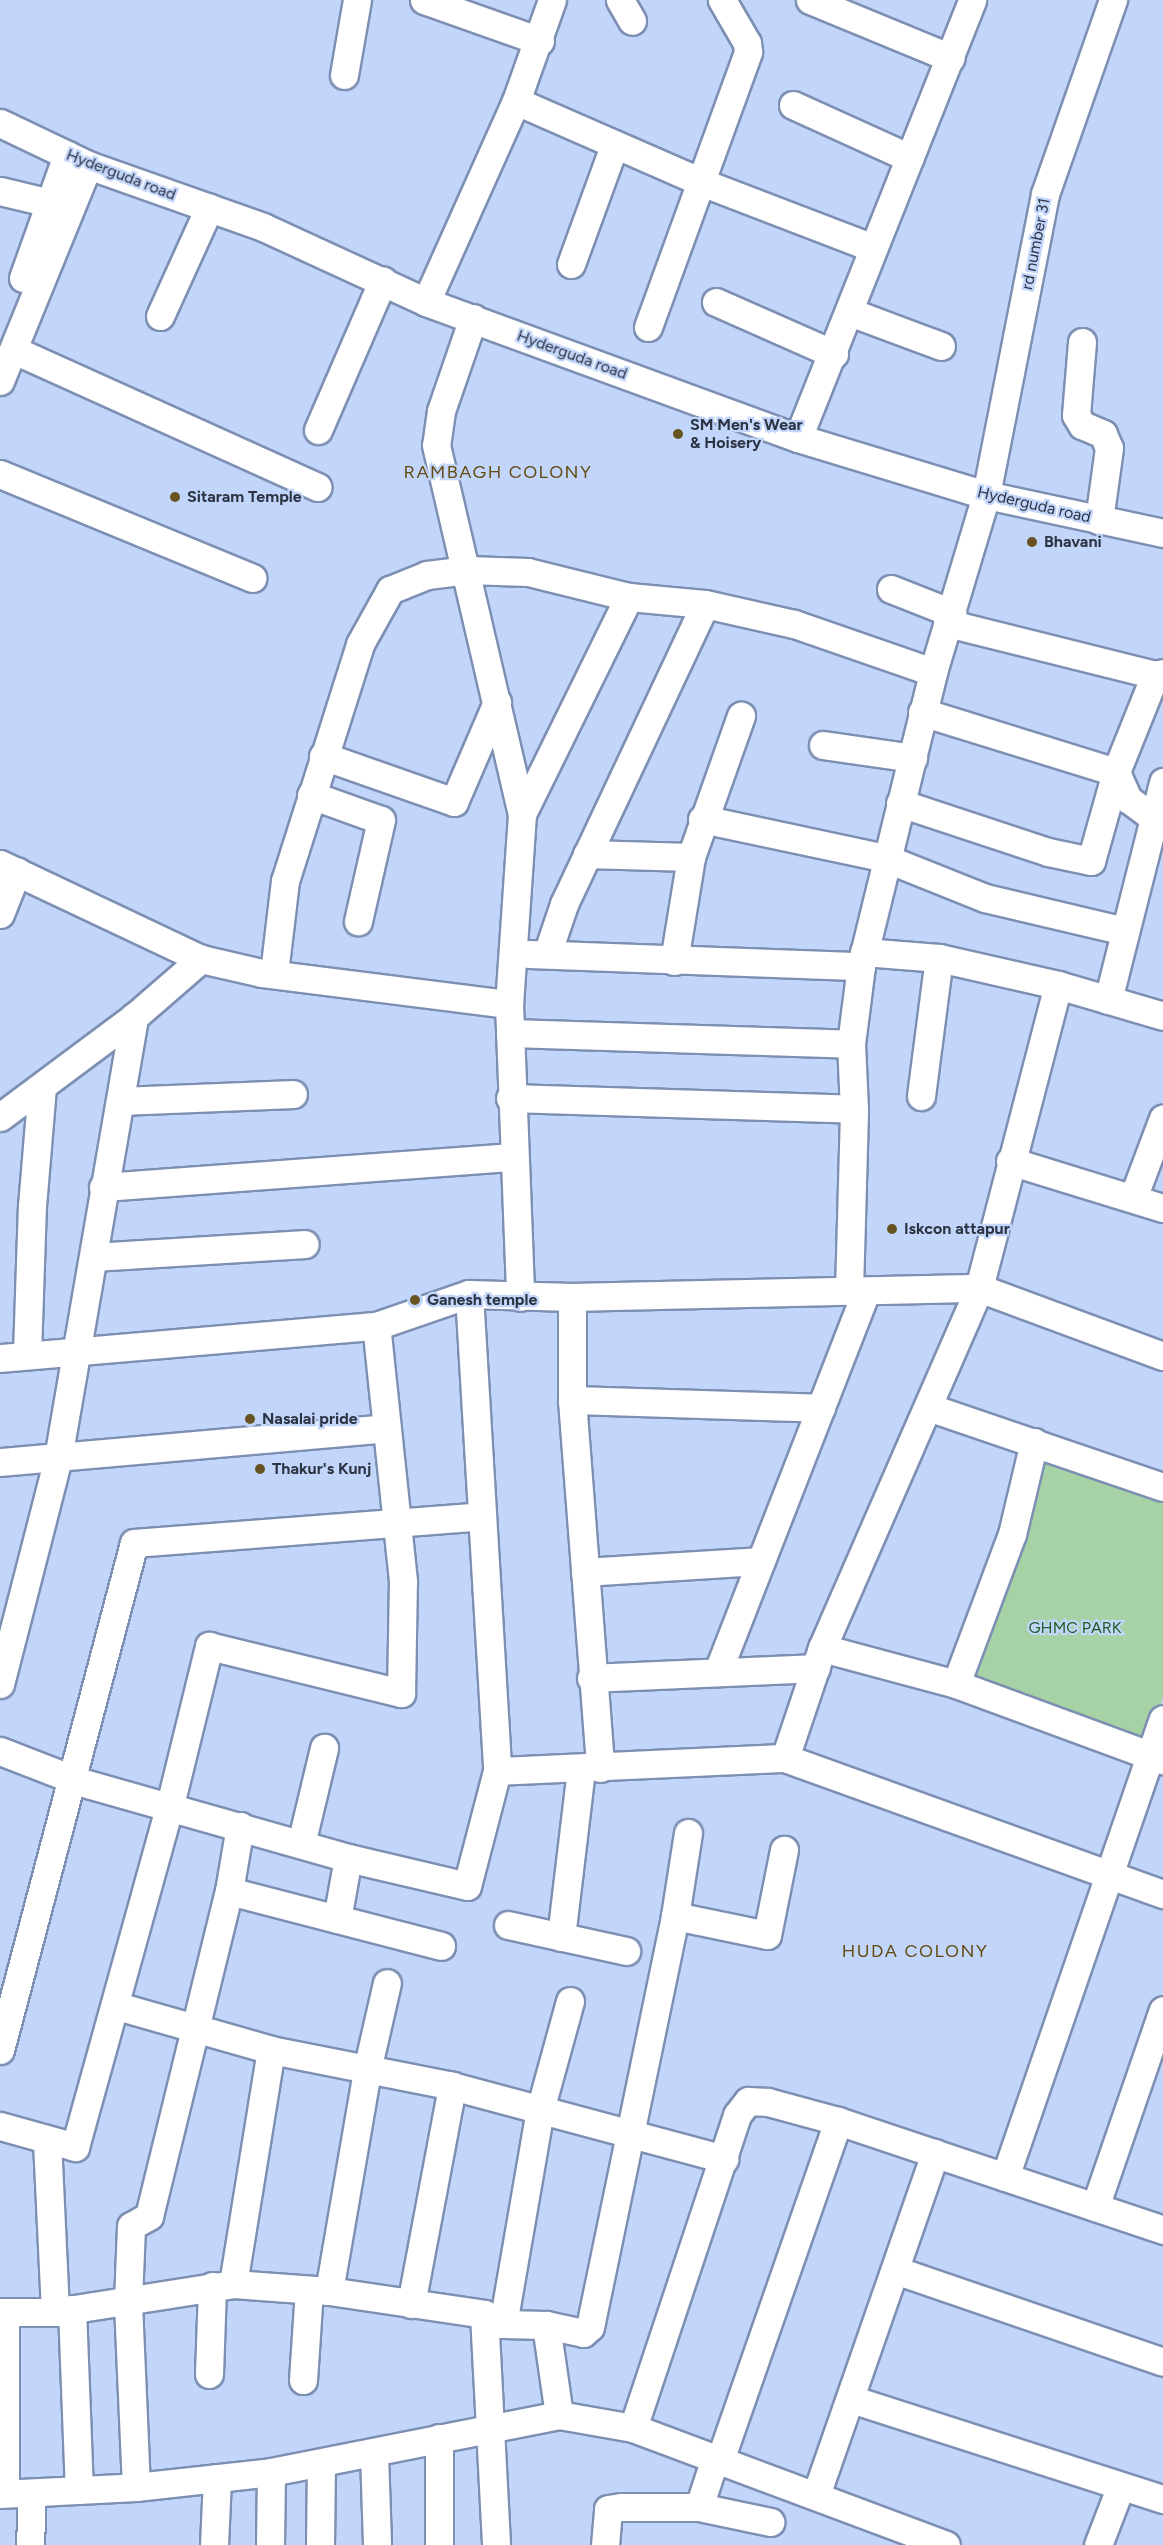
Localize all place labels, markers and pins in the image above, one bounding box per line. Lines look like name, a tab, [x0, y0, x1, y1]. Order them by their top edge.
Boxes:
place label: SM Men's Wear & Hoisery	[690, 415, 803, 453]
marker: SM Men's Wear & Hoisery	[671, 427, 685, 441]
place label: Sitaram Temple	[187, 487, 302, 507]
marker: Sitaram Temple	[168, 490, 182, 504]
place label: Bhavani	[1044, 532, 1102, 552]
marker: Bhavani	[1025, 535, 1039, 549]
place label: Iskcon attapur	[904, 1219, 1010, 1239]
marker: Iskcon attapur	[885, 1222, 899, 1236]
place label: Ganesh temple	[427, 1290, 537, 1310]
marker: Ganesh temple	[408, 1293, 422, 1307]
place label: Nasalai pride	[262, 1409, 358, 1429]
marker: Nasalai pride	[243, 1412, 257, 1426]
place label: Thakur's Kunj	[272, 1459, 371, 1479]
marker: Thakur's Kunj	[253, 1462, 267, 1476]

